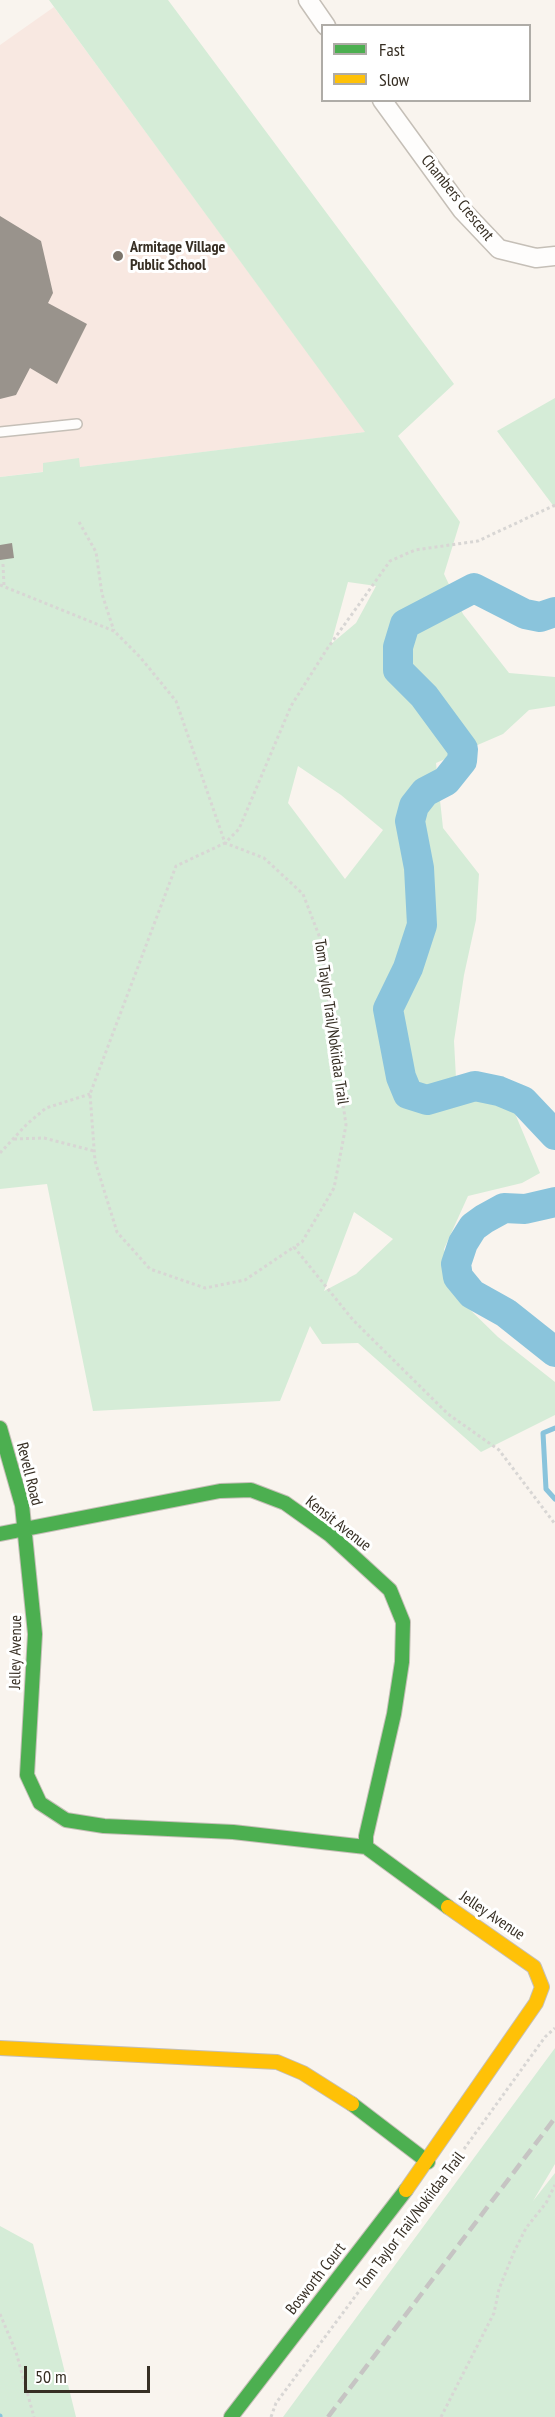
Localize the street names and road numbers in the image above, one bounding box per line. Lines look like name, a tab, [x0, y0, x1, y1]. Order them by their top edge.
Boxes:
street label: Chambers Crescent	[417, 151, 497, 245]
street label: Tom Taylor Trail/Nokiidaa Trail	[310, 938, 352, 1106]
street label: Revell Road	[12, 1440, 46, 1508]
street label: Kensit Avenue	[301, 1492, 375, 1556]
street label: Jelley Avenue	[6, 1615, 26, 1689]
street label: Jelley Avenue	[456, 1887, 528, 1945]
street label: Tom Taylor Trail/Nokiidaa Trail	[353, 2149, 469, 2293]
street label: Bosworth Court	[282, 2239, 350, 2319]

